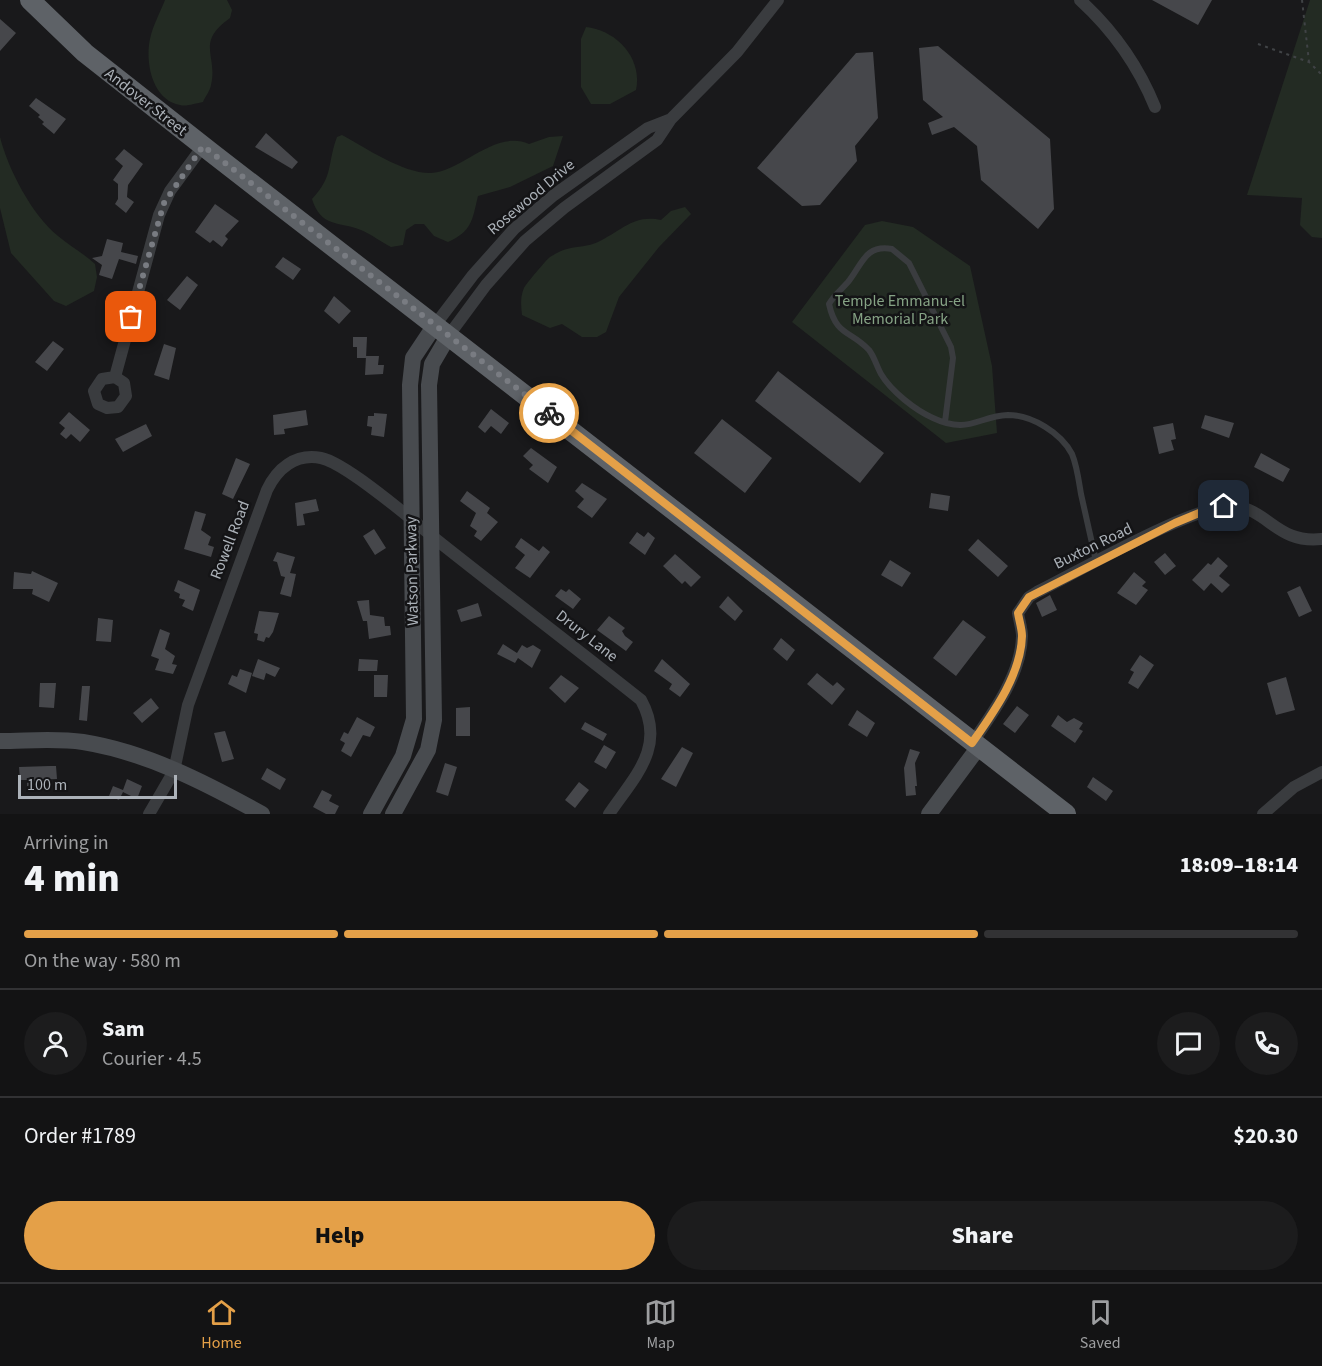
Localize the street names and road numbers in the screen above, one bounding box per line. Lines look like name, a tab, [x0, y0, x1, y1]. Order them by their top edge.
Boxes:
street label: Andover Street	[100, 63, 192, 142]
street label: Rosewood Drive	[483, 154, 579, 240]
street label: Rowell Road	[205, 497, 255, 583]
street label: Watson Parkway	[400, 516, 424, 626]
street label: Buxton Road	[1050, 517, 1136, 575]
street label: Drury Lane	[551, 605, 623, 667]

